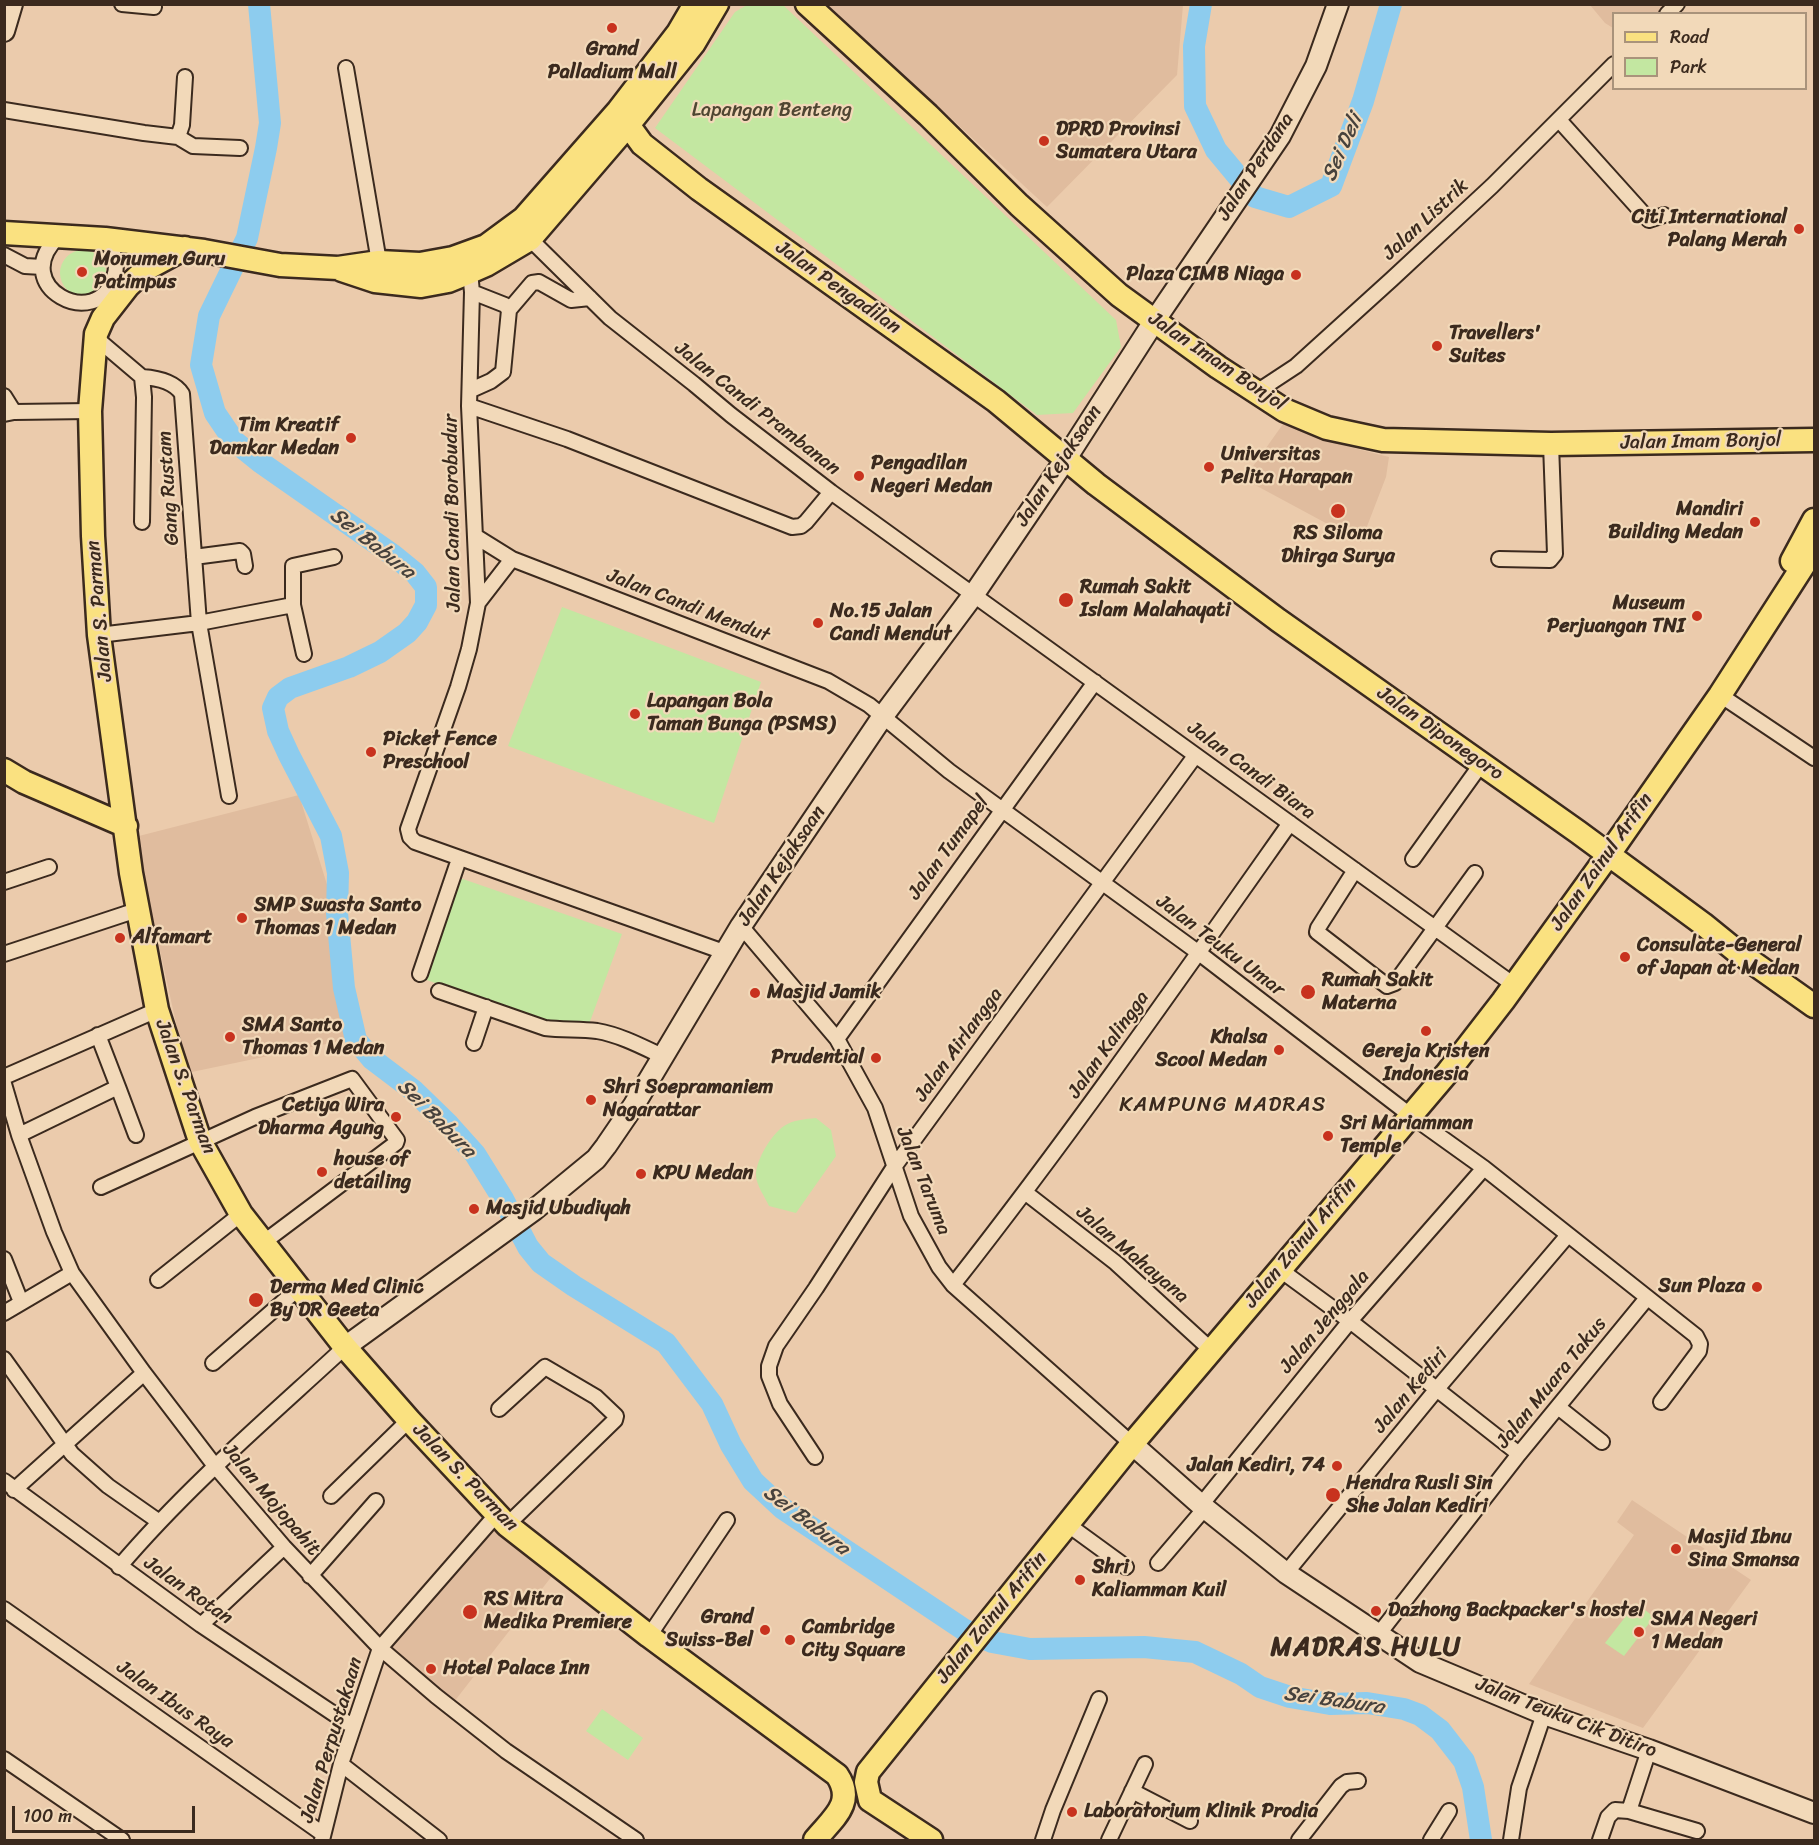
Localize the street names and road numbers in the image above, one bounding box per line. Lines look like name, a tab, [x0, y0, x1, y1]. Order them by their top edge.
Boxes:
street label: Jalan Perdana	[1212, 109, 1300, 225]
street label: Jalan Listrik	[1378, 174, 1474, 266]
street label: Jalan Pengadilan	[771, 236, 905, 340]
street label: Jalan Imam Bonjol	[1144, 307, 1290, 417]
street label: Jalan Candi Prambanan	[669, 337, 845, 481]
street label: Jalan Kejaksaan	[1011, 401, 1107, 531]
street label: Jalan Candi Borobudur	[439, 414, 467, 612]
street label: Jalan Imam Bonjol	[1620, 429, 1782, 455]
street label: Gang Rustam	[153, 430, 185, 546]
street label: Jalan S. Parman	[82, 539, 118, 683]
street label: Jalan Candi Mendut	[603, 564, 773, 648]
street label: Jalan Diponegoro	[1372, 682, 1508, 786]
street label: Jalan Candi Biara	[1182, 717, 1320, 825]
street label: Jalan Zainul Arifin	[1546, 789, 1658, 935]
street label: Jalan Tumapel	[903, 791, 995, 905]
street label: Jalan Kejaksaan	[733, 801, 831, 931]
street label: Jalan Teuku Umar	[1151, 890, 1289, 1002]
street label: Jalan Airlangga	[910, 983, 1008, 1107]
street label: Jalan Kalingga	[1063, 987, 1155, 1103]
street label: Jalan S. Parman	[150, 1016, 220, 1158]
street label: Jalan Taruma	[890, 1123, 956, 1239]
street label: Jalan Zainul Arifin	[1240, 1173, 1362, 1313]
street label: Jalan Mahayana	[1071, 1201, 1193, 1309]
street label: Jalan Jenggala	[1275, 1265, 1375, 1379]
street label: Jalan Muara Takus	[1492, 1313, 1612, 1453]
street label: Jalan Kediri	[1369, 1344, 1453, 1438]
street label: Jalan S. Parman	[407, 1419, 523, 1537]
street label: Jalan Mojopahit	[217, 1439, 325, 1561]
street label: Jalan Zainul Arifin	[932, 1547, 1052, 1689]
street label: Jalan Rotan	[139, 1552, 237, 1630]
street label: Jalan Perpustakaan	[295, 1654, 369, 1826]
street label: Jalan Ibus Raya	[112, 1656, 238, 1754]
street label: Jalan Teuku Cik Ditiro	[1472, 1672, 1660, 1764]

